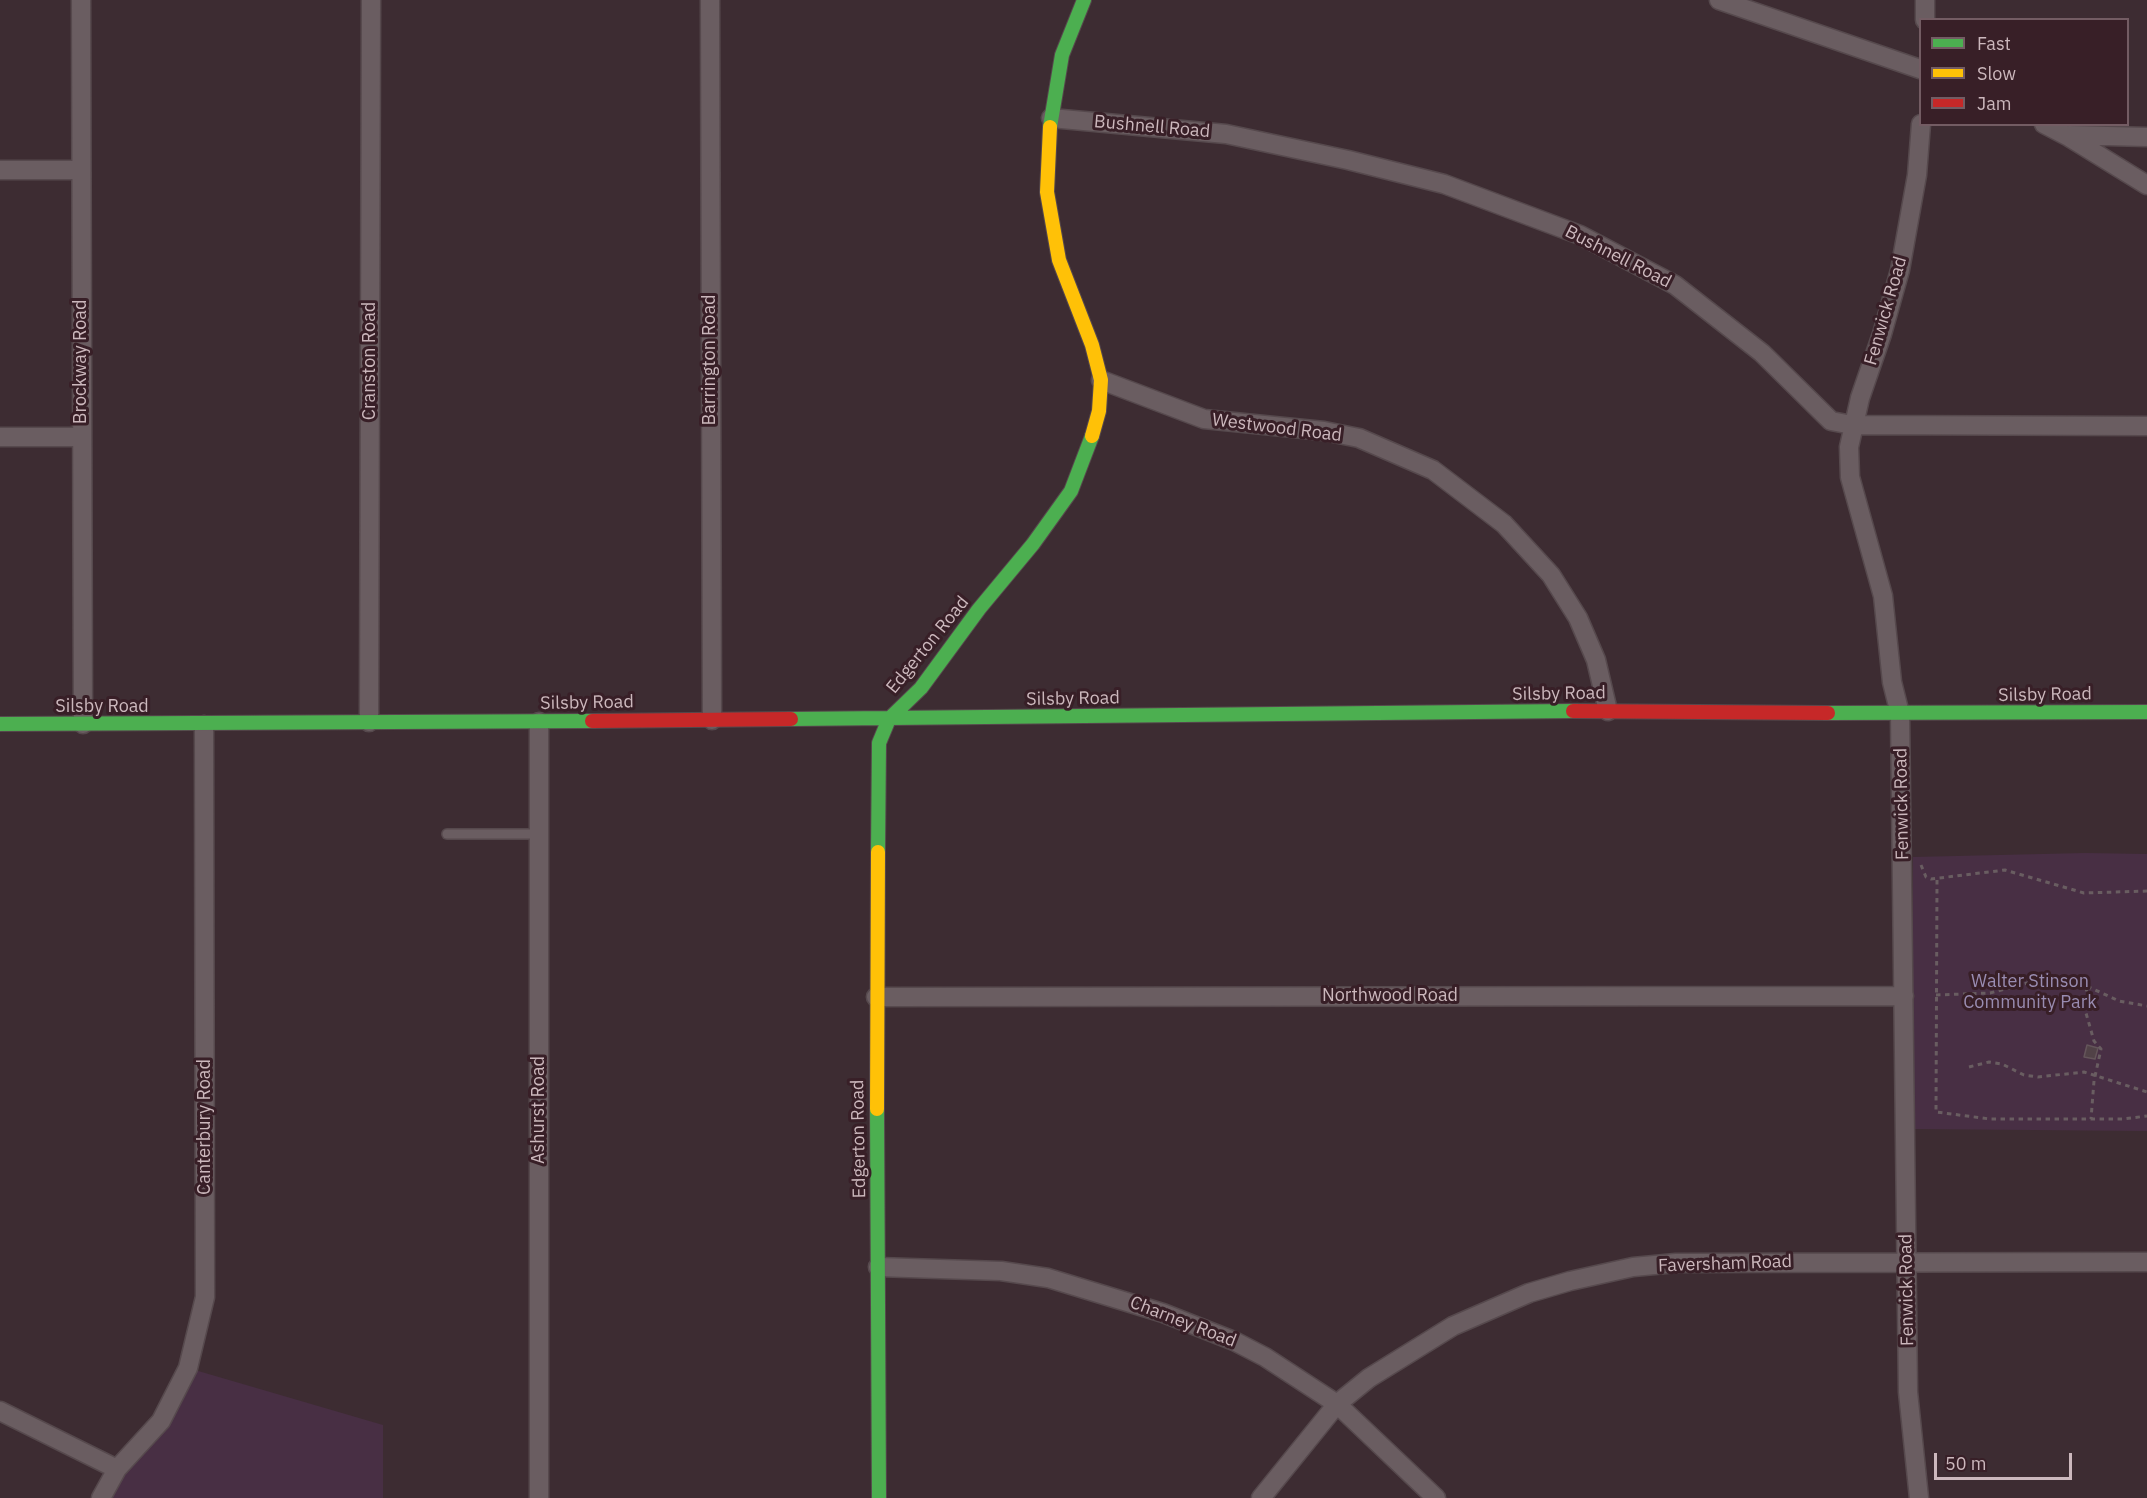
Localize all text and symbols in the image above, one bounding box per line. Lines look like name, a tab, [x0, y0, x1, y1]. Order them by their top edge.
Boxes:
legend	[1919, 18, 2129, 126]
text: Fast	[1977, 32, 2011, 55]
text: Slow	[1977, 62, 2016, 85]
text: Jam	[1977, 92, 2012, 115]
street label: Bushnell Road	[1093, 111, 1211, 143]
street label: Bushnell Road	[1561, 221, 1675, 293]
street label: Fenwick Road	[1860, 254, 1912, 368]
street label: Barrington Road	[699, 295, 721, 425]
street label: Brockway Road	[70, 300, 92, 424]
street label: Cranston Road	[359, 302, 381, 420]
street label: Westwood Road	[1211, 409, 1343, 447]
street label: Edgerton Road	[882, 592, 974, 698]
street label: Silsby Road	[1512, 682, 1606, 706]
street label: Silsby Road	[1998, 683, 2092, 707]
street label: Silsby Road	[1026, 687, 1120, 711]
street label: Silsby Road	[540, 691, 634, 715]
street label: Silsby Road	[55, 696, 149, 718]
street label: Fenwick Road	[1890, 748, 1914, 860]
park label: Walter Stinson Community Park	[1963, 971, 2097, 1014]
street label: Northwood Road	[1322, 985, 1458, 1007]
street label: Ashurst Road	[528, 1056, 550, 1164]
street label: Canterbury Road	[194, 1059, 216, 1195]
street label: Edgerton Road	[847, 1079, 871, 1199]
street label: Fenwick Road	[1895, 1234, 1919, 1346]
street label: Faversham Road	[1658, 1251, 1792, 1277]
street label: Charney Road	[1127, 1292, 1239, 1352]
scale bar	[1937, 1441, 2075, 1479]
text: 50 m	[1945, 1452, 1987, 1475]

